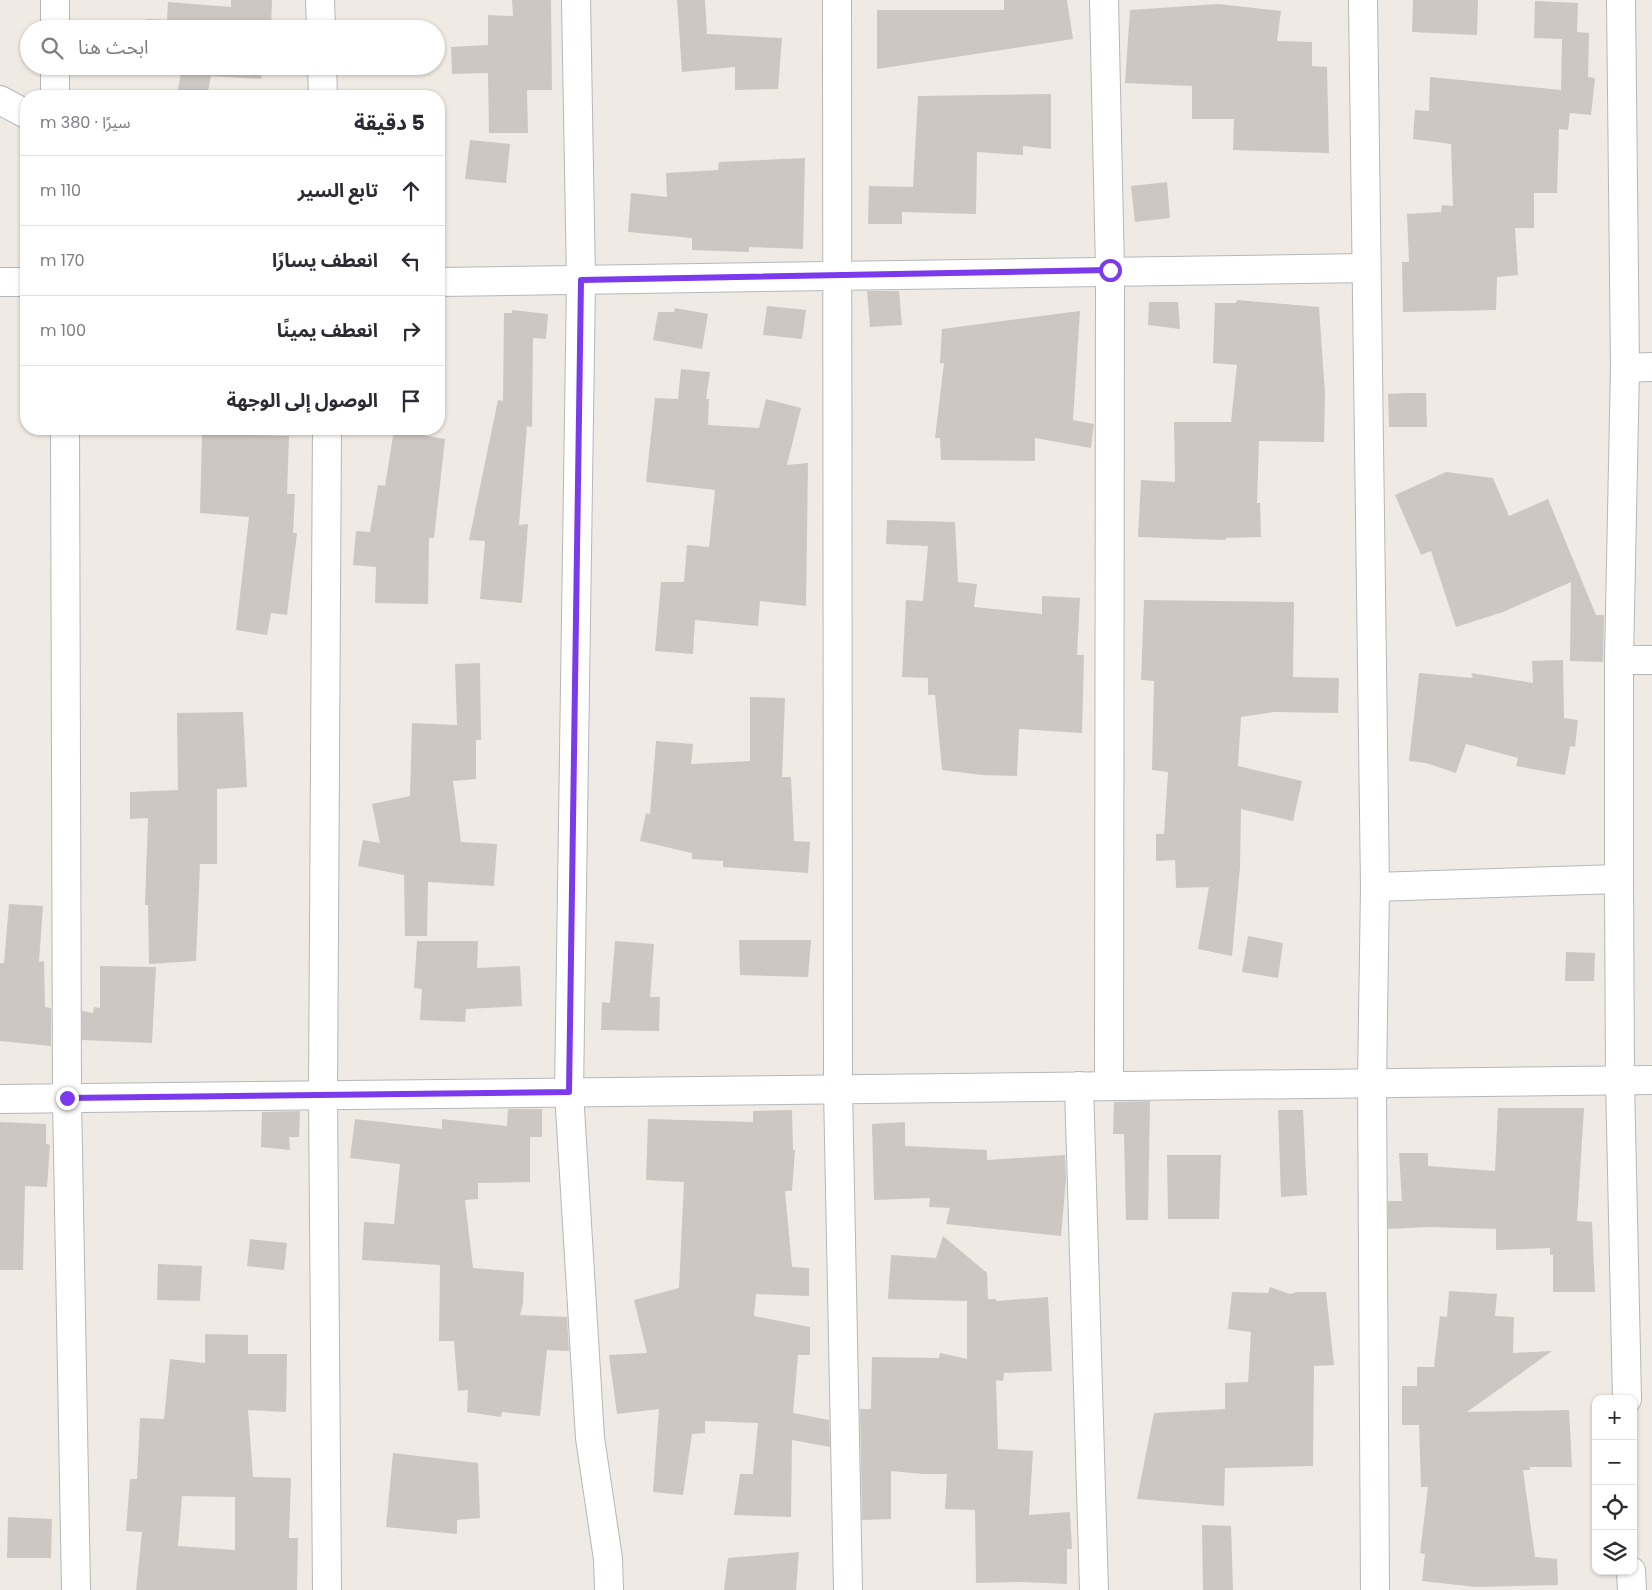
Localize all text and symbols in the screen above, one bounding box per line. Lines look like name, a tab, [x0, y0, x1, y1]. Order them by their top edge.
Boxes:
search box	[20, 20, 445, 75]
icon: search	[38, 34, 66, 62]
text: ابحث هنا	[78, 34, 149, 61]
text: 5 دقيقة	[354, 108, 425, 137]
text: سيرًا · 380 m	[40, 111, 131, 134]
text: تابع السير	[298, 177, 378, 204]
icon: ahead	[397, 177, 425, 205]
text: 110 m	[40, 179, 81, 202]
text: انعطف يسارًا	[272, 247, 378, 274]
icon: left	[397, 247, 425, 275]
text: 170 m	[40, 249, 85, 272]
route start	[1099, 259, 1122, 282]
text: انعطف يمينًا	[277, 317, 378, 344]
icon: right	[397, 317, 425, 345]
text: 100 m	[40, 319, 86, 342]
text: الوصول إلى الوجهة	[226, 387, 378, 414]
icon: arrive	[397, 387, 425, 415]
route end	[56, 1087, 79, 1110]
map controls	[1592, 1395, 1637, 1575]
button: +	[1592, 1395, 1637, 1440]
button: −	[1592, 1440, 1637, 1485]
button: locate	[1592, 1485, 1637, 1530]
button: layers	[1592, 1530, 1637, 1575]

